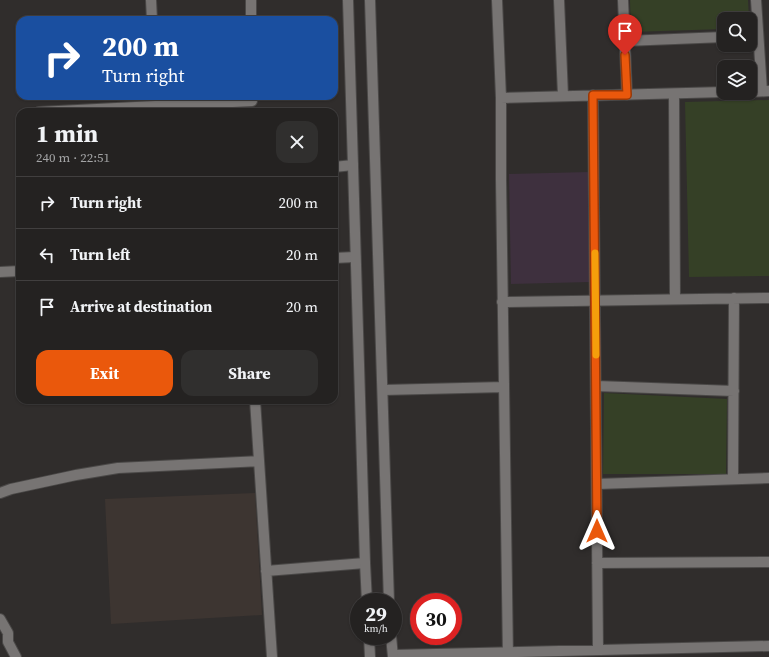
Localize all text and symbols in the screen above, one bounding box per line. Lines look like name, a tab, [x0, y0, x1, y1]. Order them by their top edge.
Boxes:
map controls	[717, 12, 757, 100]
button: search	[717, 12, 757, 52]
pin	[608, 14, 642, 55]
icon: arrive	[614, 20, 636, 42]
text: 200 m	[102, 27, 179, 65]
icon: right	[36, 32, 88, 84]
button: layers	[717, 60, 757, 100]
text: Turn right	[102, 63, 184, 88]
text: 1 min	[36, 117, 98, 150]
button: close	[276, 121, 318, 163]
text: 240 m · 22:51	[36, 149, 110, 166]
icon: right	[36, 192, 58, 214]
text: Turn right	[70, 192, 142, 213]
text: 200 m	[278, 192, 318, 213]
icon: left	[36, 244, 58, 266]
text: Turn left	[70, 244, 130, 265]
text: 20 m	[286, 244, 318, 265]
icon: arrive	[36, 296, 58, 318]
text: Arrive at destination	[70, 296, 212, 317]
text: 20 m	[286, 296, 318, 317]
button: Exit	[36, 350, 173, 396]
button: Share	[181, 350, 318, 396]
position arrow	[576, 510, 618, 552]
speed limit sign: 30	[410, 593, 462, 645]
text: 29	[365, 600, 387, 628]
text: km/h	[364, 622, 388, 635]

